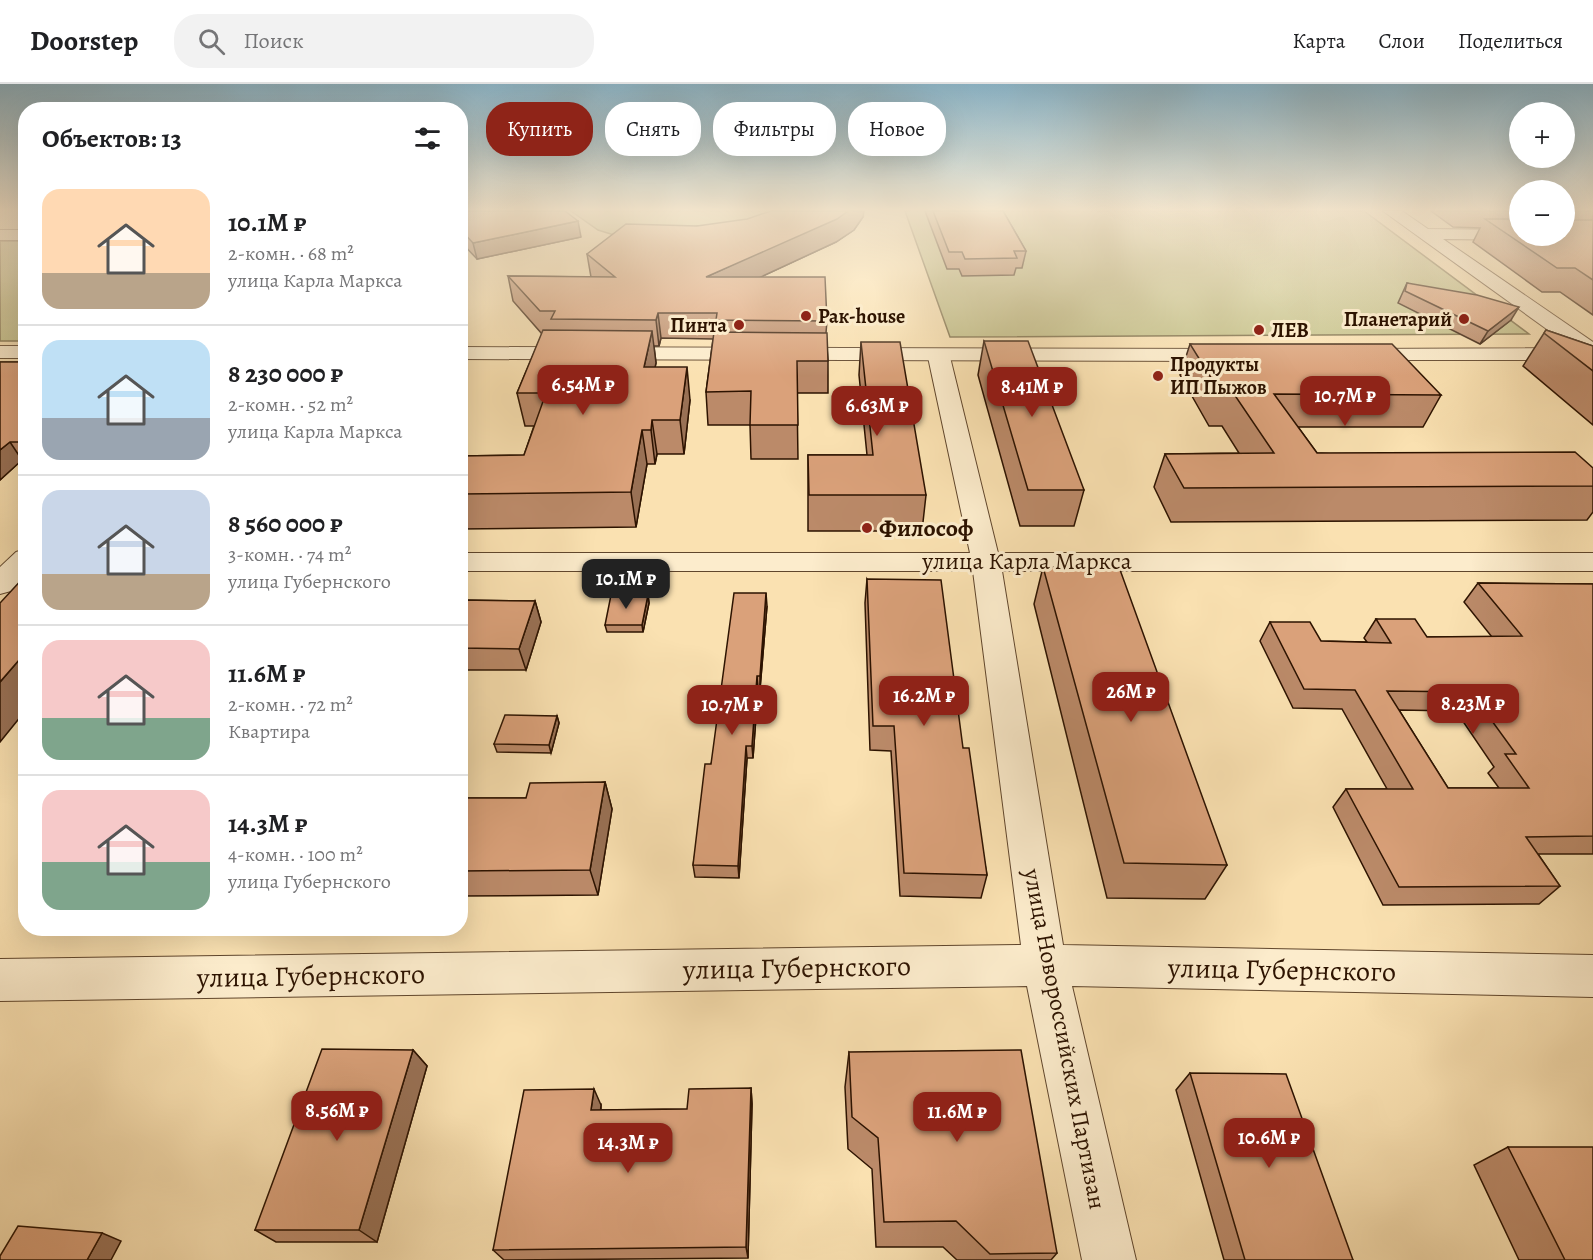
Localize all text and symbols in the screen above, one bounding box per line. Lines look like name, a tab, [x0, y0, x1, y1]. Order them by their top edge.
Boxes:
search box	[174, 14, 594, 68]
text: Doorstep	[30, 22, 138, 60]
icon: search	[195, 25, 228, 58]
text: Поиск	[243, 26, 304, 56]
text: Карта	[1292, 27, 1345, 55]
text: Слои	[1378, 27, 1425, 55]
text: Поделиться	[1458, 27, 1563, 55]
chip: Купить	[486, 102, 593, 156]
chip: Снять	[605, 102, 701, 156]
chip: Фильтры	[713, 102, 836, 156]
chip: Новое	[848, 102, 946, 156]
map controls	[1509, 102, 1575, 246]
button: +	[1509, 102, 1575, 168]
text: Объектов: 13	[42, 121, 182, 156]
icon: filters	[411, 122, 444, 155]
button: −	[1509, 180, 1575, 246]
text: 10.1M ₽	[228, 205, 306, 240]
icon: home	[90, 213, 162, 285]
text: 2-комн. · 68 m²	[228, 240, 354, 267]
text: улица Карла Маркса	[228, 267, 403, 294]
place label: Рак-house	[818, 303, 905, 330]
place label: Планетарий	[1344, 306, 1452, 333]
marker: Рак-house	[799, 309, 813, 323]
place label: Пинта	[670, 312, 727, 339]
marker: Планетарий	[1457, 312, 1471, 326]
place label: ЛЕВ	[1271, 317, 1309, 344]
marker: Пинта	[732, 318, 746, 332]
marker: ЛЕВ	[1252, 323, 1266, 337]
place label: Продукты ИП Пыжов	[1170, 351, 1267, 401]
text: 8 230 000 ₽	[228, 356, 343, 391]
icon: home	[90, 364, 162, 436]
pin: 6.54M ₽	[528, 365, 638, 416]
pin: 8.41M ₽	[977, 367, 1087, 418]
marker: Продукты ИП Пыжов	[1151, 369, 1165, 383]
text: 6.54M ₽	[551, 371, 615, 398]
text: 8.41M ₽	[1001, 373, 1063, 400]
pin: 10.7M ₽	[1290, 376, 1400, 427]
text: 10.7M ₽	[1314, 382, 1376, 409]
pin: 6.63M ₽	[822, 386, 932, 437]
text: 2-комн. · 52 m²	[228, 391, 353, 418]
text: 6.63M ₽	[845, 392, 909, 419]
text: улица Карла Маркса	[228, 418, 403, 445]
text: 8 560 000 ₽	[228, 506, 343, 541]
place label: Философ	[879, 512, 974, 544]
icon: home	[90, 514, 162, 586]
marker: Философ	[860, 521, 874, 535]
text: 3-комн. · 74 m²	[228, 541, 351, 568]
street label: улица Карла Маркса	[921, 545, 1132, 577]
pin: 10.1M ₽	[571, 559, 681, 610]
text: 10.1M ₽	[596, 565, 656, 592]
text: улица Губернского	[228, 568, 391, 595]
text: 11.6M ₽	[228, 656, 306, 691]
icon: home	[90, 664, 162, 736]
pin: 26M ₽	[1089, 672, 1173, 723]
pin: 16.2M ₽	[869, 676, 979, 727]
text: 26M ₽	[1106, 678, 1156, 705]
text: 16.2M ₽	[893, 682, 955, 709]
pin: 8.23M ₽	[1418, 684, 1528, 735]
pin: 10.7M ₽	[677, 685, 787, 736]
text: 8.23M ₽	[1441, 690, 1505, 717]
text: 2-комн. · 72 m²	[228, 691, 353, 718]
text: 10.7M ₽	[701, 691, 763, 718]
text: Квартира	[228, 718, 310, 745]
text: 14.3M ₽	[228, 806, 307, 841]
icon: home	[90, 814, 162, 886]
text: 4-комн. · 100 m²	[228, 841, 363, 868]
street label: улица Новороссийских Партизан	[1016, 865, 1114, 1212]
text: улица Губернского	[228, 868, 391, 895]
street label: улица Губернского	[682, 947, 911, 989]
street label: улица Губернского	[1167, 949, 1396, 991]
street label: улица Губернского	[196, 955, 425, 997]
pin: 8.56M ₽	[282, 1091, 392, 1142]
pin: 11.6M ₽	[902, 1092, 1012, 1143]
text: 8.56M ₽	[305, 1097, 369, 1124]
text: 11.6M ₽	[927, 1098, 987, 1125]
pin: 10.6M ₽	[1214, 1118, 1324, 1169]
pin: 14.3M ₽	[573, 1123, 683, 1174]
text: 10.6M ₽	[1238, 1124, 1300, 1151]
text: 14.3M ₽	[597, 1129, 659, 1156]

